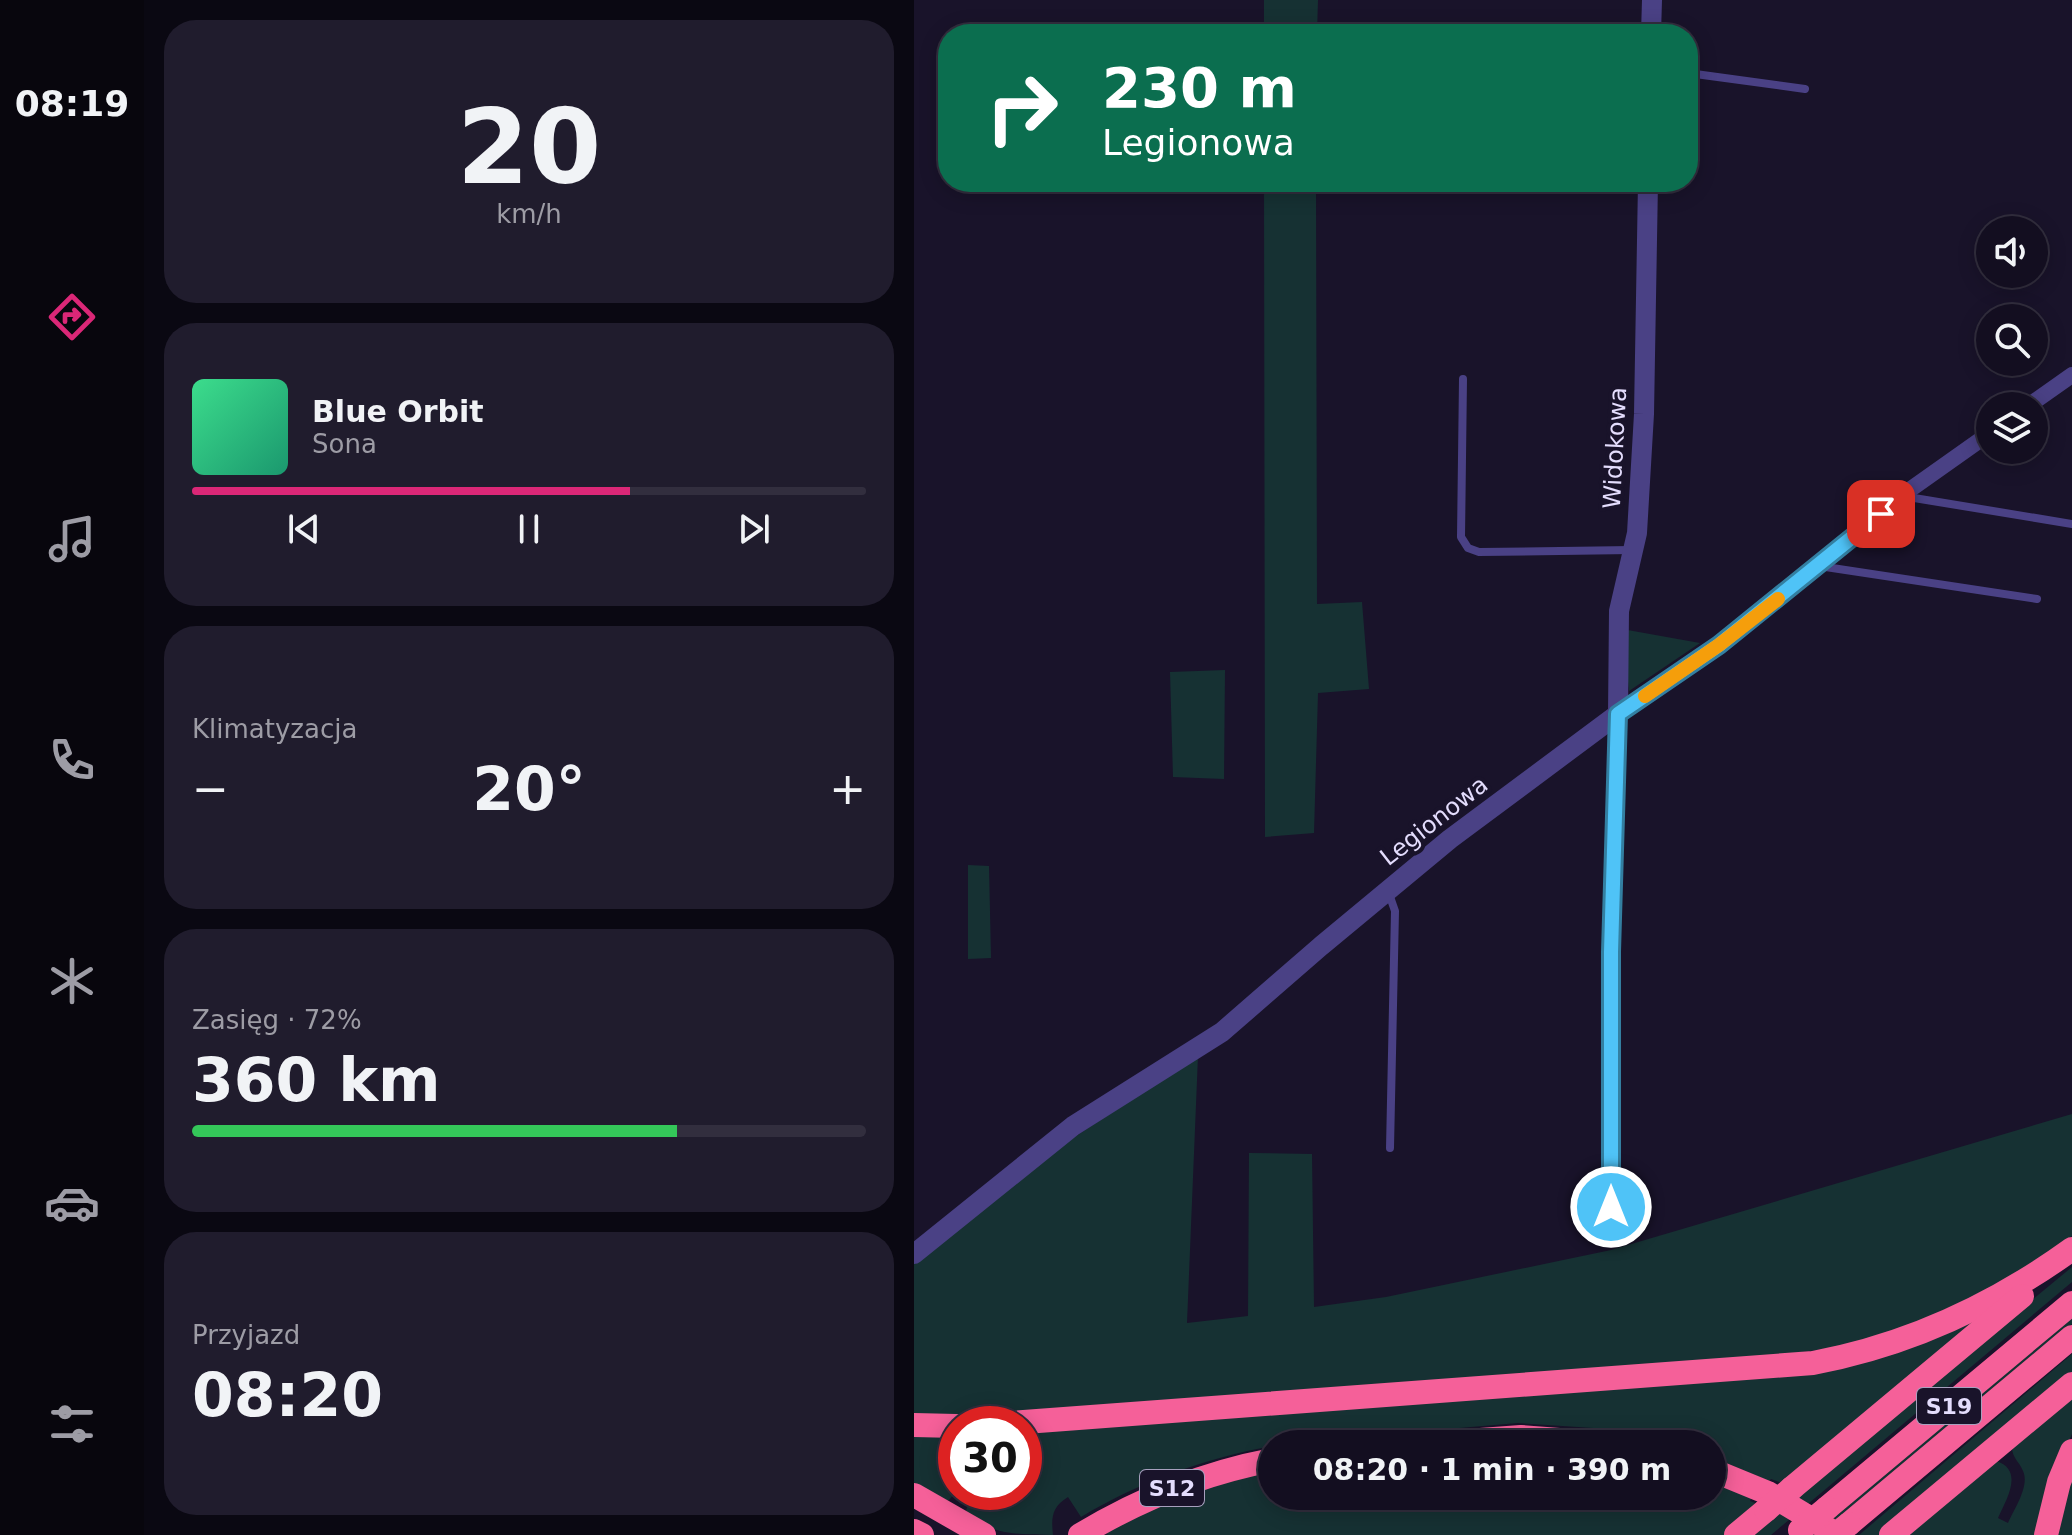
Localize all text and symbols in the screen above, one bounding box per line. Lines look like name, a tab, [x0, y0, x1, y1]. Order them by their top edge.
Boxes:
text: 230 m	[1102, 55, 1297, 120]
icon: right	[970, 56, 1074, 160]
text: 08:19	[15, 83, 129, 124]
text: 20	[457, 86, 601, 208]
text: Legionowa	[1102, 122, 1295, 163]
text: km/h	[496, 199, 562, 229]
map controls	[1976, 216, 2048, 464]
button: sound	[1976, 216, 2048, 288]
icon: directions	[44, 289, 100, 345]
button: search	[1976, 304, 2048, 376]
street label: Widokowa	[1598, 386, 1632, 510]
button: layers	[1976, 392, 2048, 464]
text: Blue Orbit	[312, 394, 484, 429]
text: Sona	[312, 429, 377, 459]
pin	[1847, 480, 1915, 548]
icon: arrive	[1859, 492, 1903, 536]
icon: previous	[282, 507, 326, 551]
icon: pause	[507, 507, 551, 551]
icon: next	[732, 507, 776, 551]
icon: music	[44, 511, 100, 567]
text: Klimatyzacja	[192, 714, 357, 744]
icon: phone	[44, 732, 100, 788]
text: 20°	[472, 754, 586, 824]
text: −	[192, 763, 229, 814]
text: +	[829, 763, 866, 814]
street label: Legionowa	[1375, 770, 1493, 872]
icon: climate	[44, 953, 100, 1009]
text: Zasięg · 72%	[192, 1005, 362, 1035]
text: 360 km	[192, 1045, 441, 1115]
position arrow	[1569, 1165, 1653, 1249]
icon: car	[44, 1175, 100, 1231]
text: Przyjazd	[192, 1320, 300, 1350]
text: 08:20	[192, 1360, 383, 1430]
road number: S19	[1917, 1388, 1981, 1424]
icon: filters	[44, 1396, 100, 1452]
speed limit sign: 30	[938, 1406, 1042, 1510]
text: 08:20 · 1 min · 390 m	[1313, 1452, 1671, 1487]
road number: S12	[1140, 1470, 1204, 1506]

